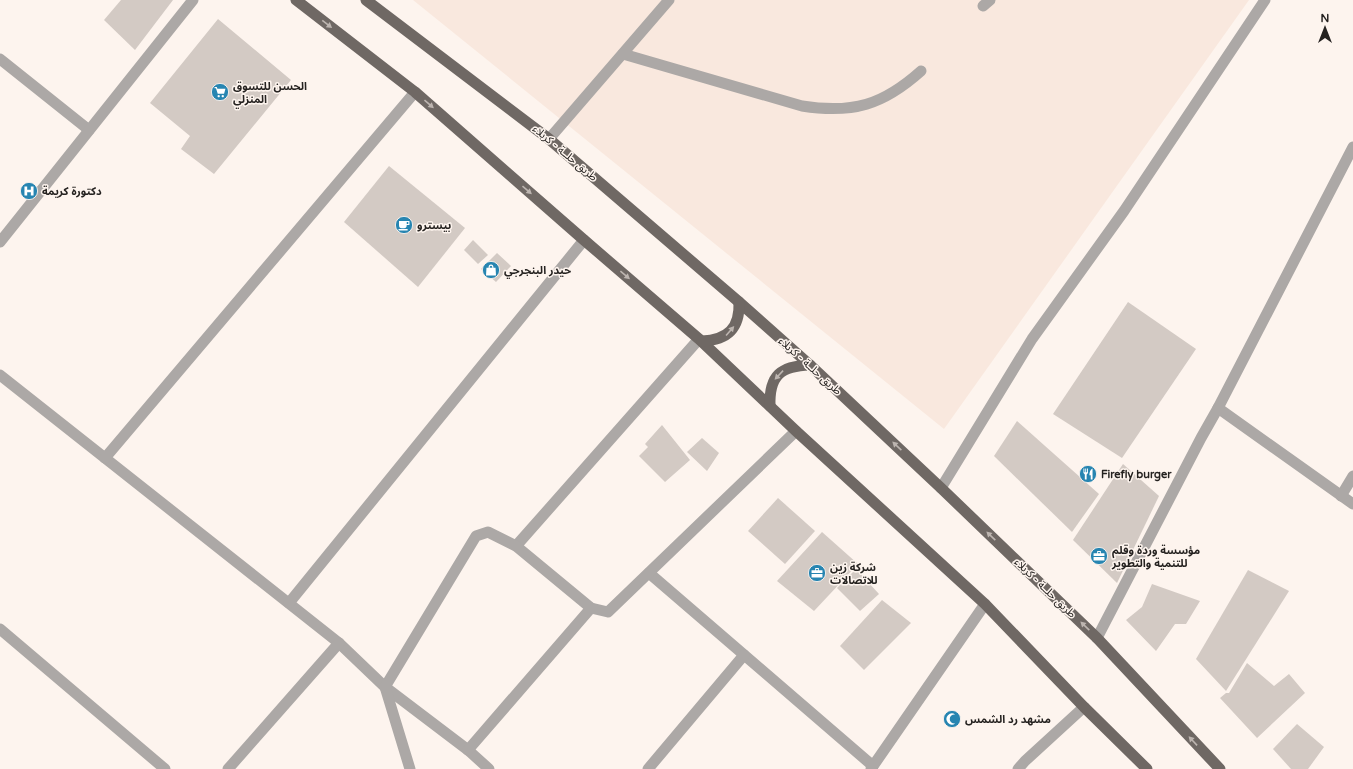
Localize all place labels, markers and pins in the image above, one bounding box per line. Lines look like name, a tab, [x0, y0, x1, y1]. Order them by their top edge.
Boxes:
place label: الحسن للتسوق المنزلي	[233, 80, 307, 108]
supermarket icon: الحسن للتسوق المنزلي	[210, 82, 230, 102]
hospital icon: دكتورة كريمة	[19, 181, 39, 201]
place label: دكتورة كريمة	[42, 185, 102, 198]
cafe icon: بيسترو	[394, 215, 414, 235]
place label: بيسترو	[417, 219, 451, 232]
shop icon: حيدر البنجرجي	[481, 260, 501, 280]
place label: حيدر البنجرجي	[504, 264, 571, 279]
restaurant icon: Firefly burger	[1078, 464, 1098, 484]
place label: Firefly burger	[1101, 468, 1172, 482]
place label: مؤسسة وردة وقلم للتنمية والتطوير	[1111, 544, 1200, 570]
office icon: مؤسسة وردة وقلم للتنمية والتطوير	[1089, 546, 1109, 566]
place label: شركة زين للاتصالات	[830, 561, 877, 587]
office icon: شركة زين للاتصالات	[807, 563, 827, 583]
mosque icon: مشهد رد الشمس	[942, 709, 962, 729]
place label: مشهد رد الشمس	[965, 713, 1051, 726]

